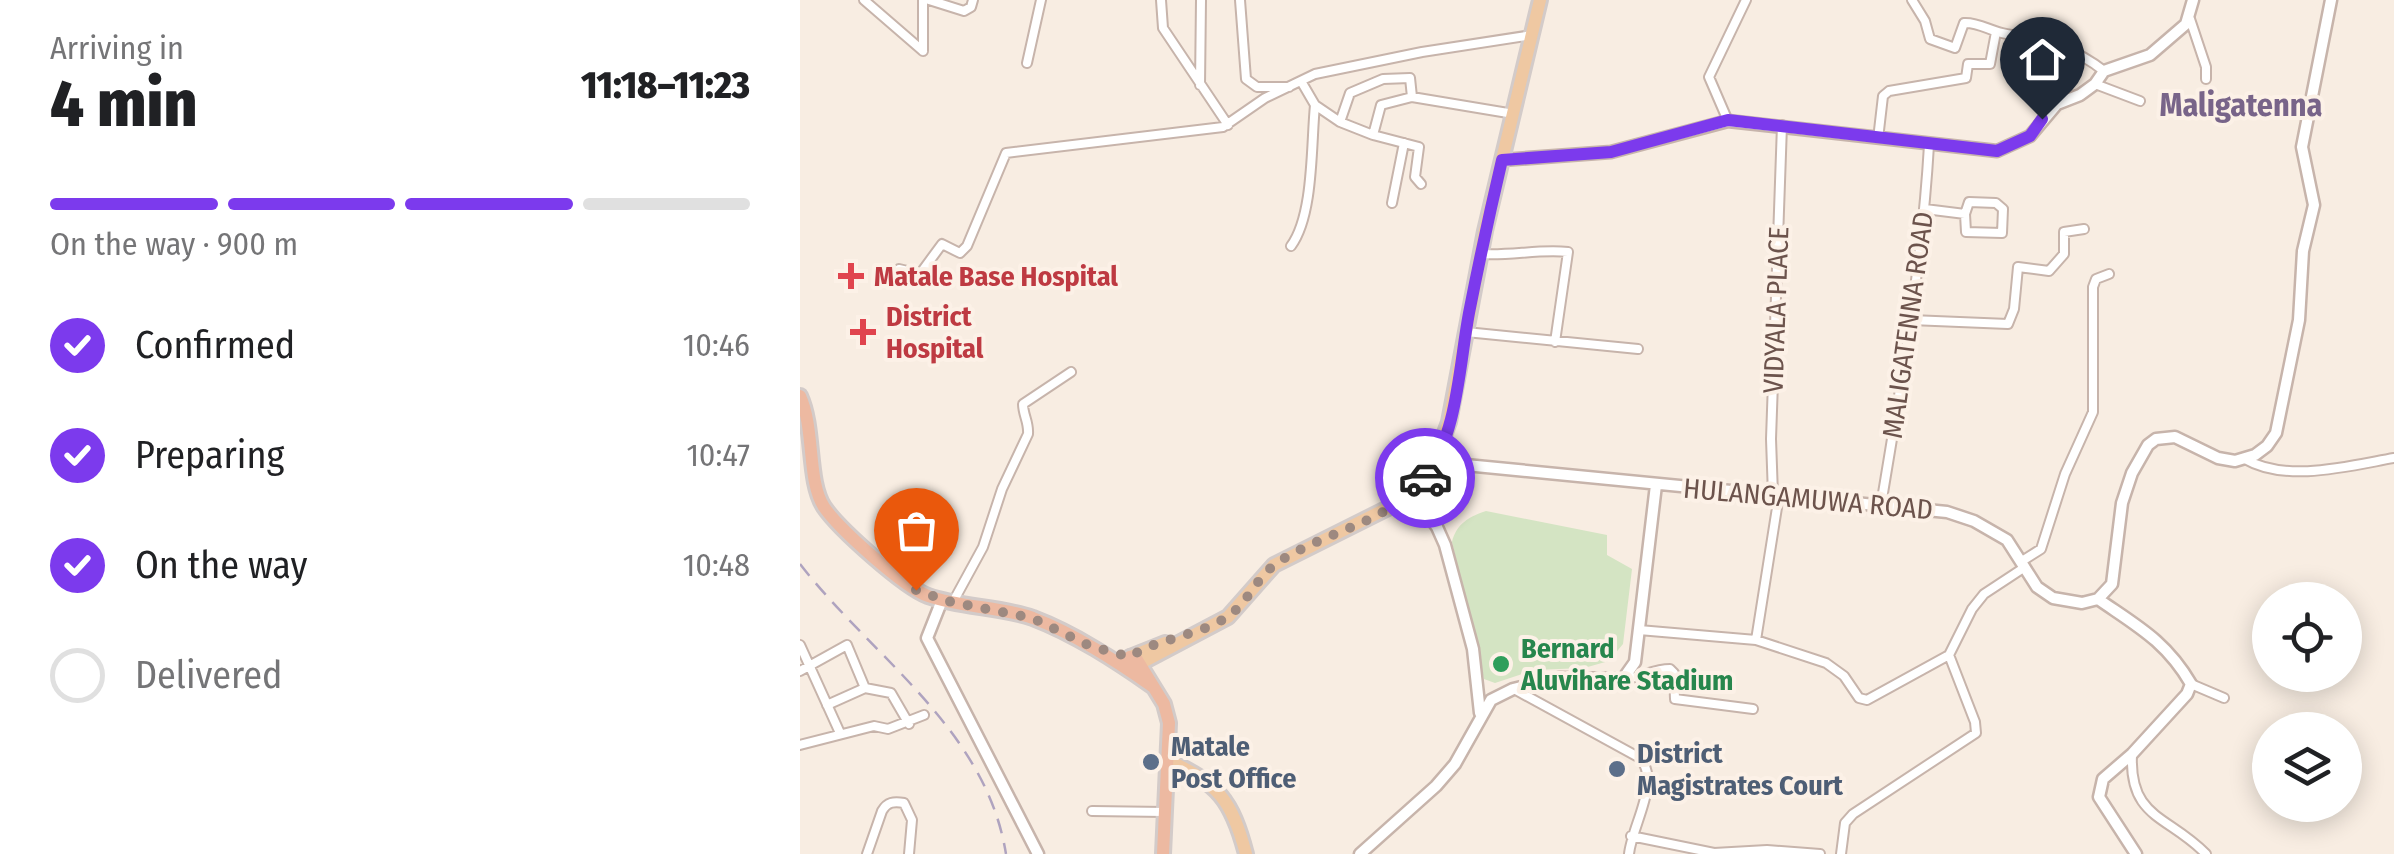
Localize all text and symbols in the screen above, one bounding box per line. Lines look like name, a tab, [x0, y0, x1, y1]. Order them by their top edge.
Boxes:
pin	[2000, 17, 2085, 120]
text: Arriving in	[50, 29, 184, 67]
icon: home	[2015, 32, 2070, 87]
text: 11:18–11:23	[581, 62, 750, 108]
text: 4 min	[50, 65, 197, 143]
district label: Maligatenna	[2159, 86, 2323, 124]
street label: MALIGATENNA ROAD	[1876, 210, 1940, 440]
text: On the way · 900 m	[50, 225, 298, 263]
street label: VIDYALA PLACE	[1757, 226, 1795, 394]
place label: Matale Base Hospital	[874, 260, 1118, 293]
marker: Matale Base Hospital	[838, 263, 864, 289]
place label: District Hospital	[886, 300, 984, 365]
icon: check	[50, 318, 105, 373]
marker: District Hospital	[850, 319, 876, 345]
text: Confirmed	[135, 322, 295, 368]
text: 10:46	[683, 326, 750, 364]
icon: check	[50, 428, 105, 483]
courier	[1375, 428, 1475, 528]
text: Preparing	[135, 432, 284, 478]
text: 10:47	[686, 436, 750, 474]
icon: car	[1398, 451, 1453, 506]
street label: HULANGAMUWA ROAD	[1682, 472, 1934, 526]
pin	[874, 488, 959, 591]
icon: bag	[889, 503, 944, 558]
icon: check	[50, 538, 105, 593]
text: On the way	[135, 542, 307, 588]
text: 10:48	[683, 546, 750, 584]
map controls	[2252, 582, 2362, 822]
button: locate	[2252, 582, 2362, 692]
place label: Bernard Aluvihare Stadium	[1520, 632, 1733, 697]
text: Delivered	[135, 652, 282, 698]
marker: Bernard Aluvihare Stadium	[1490, 653, 1512, 675]
button: layers	[2252, 712, 2362, 822]
place label: Matale Post Office	[1171, 730, 1296, 795]
place label: District Magistrates Court	[1637, 737, 1844, 802]
marker: Matale Post Office	[1140, 751, 1162, 773]
marker: District Magistrates Court	[1606, 758, 1628, 780]

